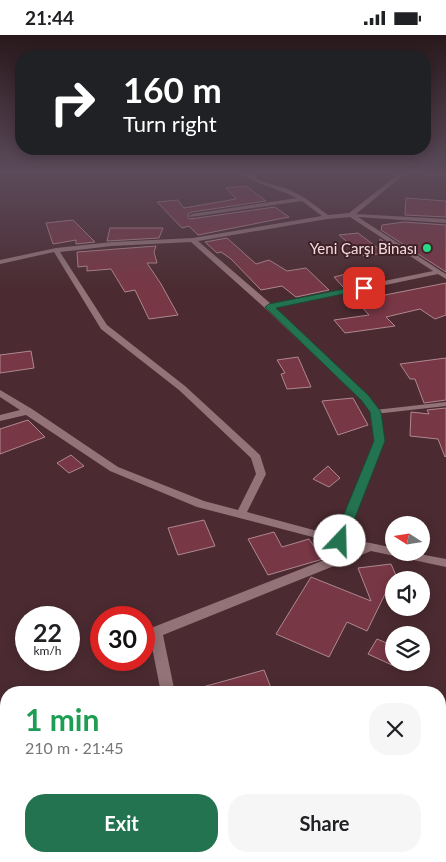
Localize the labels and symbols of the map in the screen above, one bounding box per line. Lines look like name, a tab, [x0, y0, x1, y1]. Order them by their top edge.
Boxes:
place label: Yeni Çarşı Binası	[310, 239, 417, 257]
marker: Yeni Çarşı Binası	[421, 242, 433, 254]
pin	[343, 267, 385, 309]
position arrow	[313, 514, 365, 566]
north arrow	[385, 516, 430, 561]
speed limit sign: 30	[90, 606, 155, 671]

